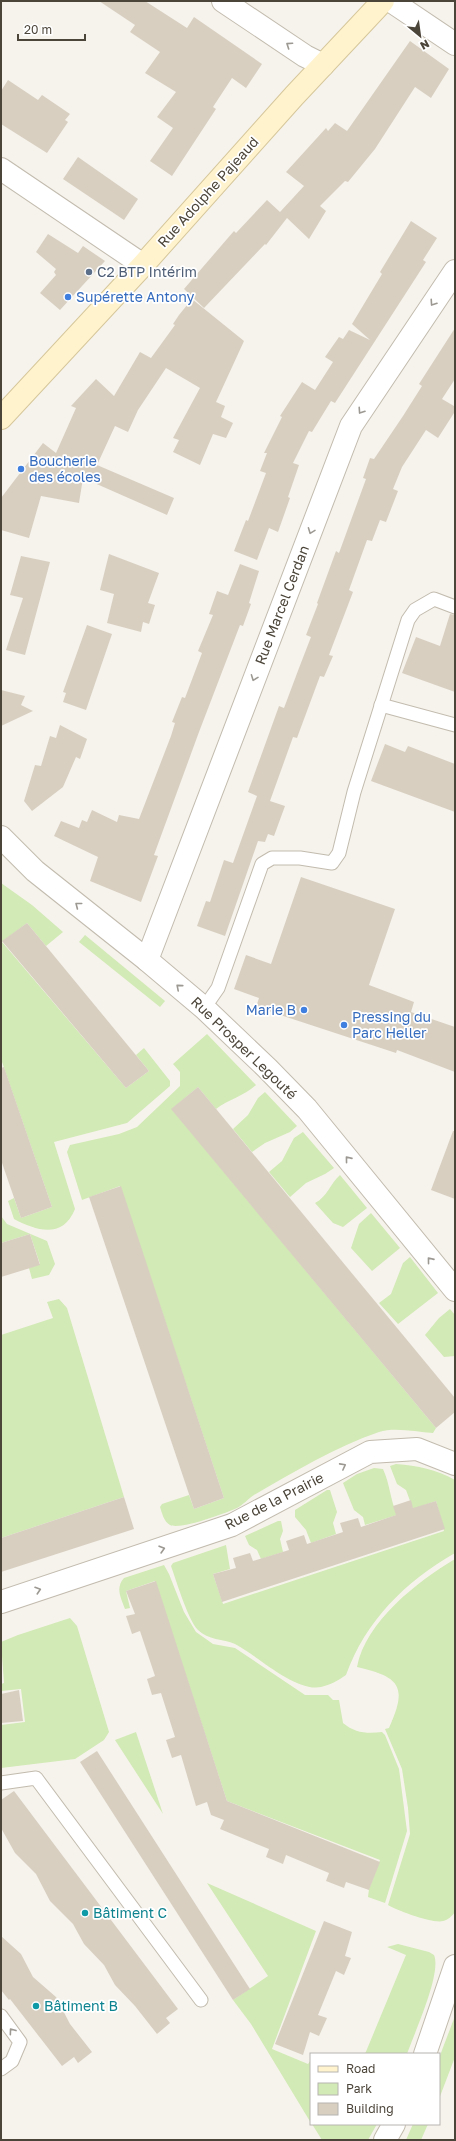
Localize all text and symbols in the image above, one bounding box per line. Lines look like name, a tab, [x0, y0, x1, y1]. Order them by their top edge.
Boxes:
scale bar	[18, 16, 85, 42]
north arrow	[400, 16, 440, 56]
text: 20 m	[24, 22, 52, 37]
text: N	[418, 37, 432, 53]
one-way arrow	[286, 42, 293, 50]
street label: Rue Adolphe Pajeaud	[154, 133, 262, 250]
place label: C2 BTP Intérim	[97, 263, 197, 280]
marker: C2 BTP Intérim	[84, 267, 94, 277]
place label: Supérette Antony	[76, 288, 194, 305]
marker: Supérette Antony	[63, 292, 73, 302]
one-way arrow	[430, 299, 438, 306]
one-way arrow	[358, 407, 365, 414]
place label: Boucherie des écoles	[29, 452, 101, 485]
marker: Boucherie des écoles	[16, 464, 26, 474]
one-way arrow	[307, 527, 315, 534]
street label: Rue Marcel Cerdan	[251, 543, 312, 667]
one-way arrow	[251, 675, 259, 682]
one-way arrow	[75, 903, 82, 910]
one-way arrow	[176, 984, 184, 991]
street label: Rue Prosper Legouté	[188, 993, 301, 1103]
place label: Marie B	[246, 1001, 296, 1018]
marker: Marie B	[299, 1005, 309, 1015]
place label: Pressing du Parc Heller	[352, 1008, 431, 1041]
marker: Pressing du Parc Heller	[339, 1020, 349, 1030]
one-way arrow	[346, 1157, 353, 1164]
one-way arrow	[428, 1257, 435, 1264]
one-way arrow	[339, 1463, 346, 1471]
street label: Rue de la Prairie	[221, 1468, 326, 1533]
one-way arrow	[158, 1545, 165, 1554]
one-way arrow	[34, 1586, 41, 1595]
place label: Bâtiment C	[93, 1904, 167, 1921]
marker: Bâtiment C	[80, 1908, 90, 1918]
place label: Bâtiment B	[44, 1997, 118, 2014]
marker: Bâtiment B	[31, 2001, 41, 2011]
one-way arrow	[10, 2029, 17, 2036]
legend	[310, 2053, 440, 2125]
text: Road	[346, 2061, 375, 2076]
text: Park	[346, 2081, 372, 2096]
text: Building	[346, 2101, 394, 2116]

